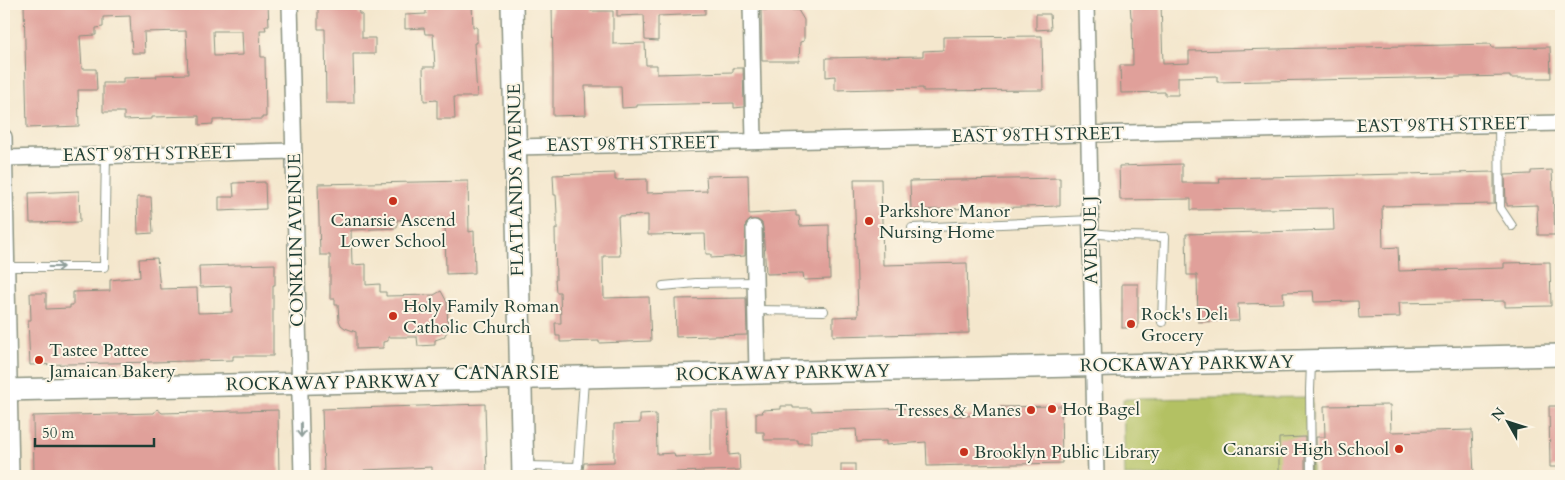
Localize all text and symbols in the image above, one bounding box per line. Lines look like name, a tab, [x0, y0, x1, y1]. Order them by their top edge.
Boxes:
street label: FLATLANDS AVENUE	[502, 83, 530, 277]
street label: EAST 98TH STREET	[1356, 111, 1530, 139]
street label: EAST 98TH STREET	[951, 121, 1125, 149]
street label: EAST 98TH STREET	[546, 130, 720, 158]
street label: EAST 98TH STREET	[62, 140, 236, 168]
street label: CONKLIN AVENUE	[282, 153, 310, 327]
marker: Canarsie Ascend Lower School	[387, 195, 399, 207]
street label: AVENUE J	[1078, 195, 1104, 285]
place label: Parkshore Manor Nursing Home	[879, 199, 1011, 245]
place label: Canarsie Ascend Lower School	[330, 208, 456, 254]
marker: Parkshore Manor Nursing Home	[863, 215, 875, 227]
one-way arrow	[47, 262, 63, 272]
place label: Holy Family Roman Catholic Church	[403, 294, 560, 340]
place label: Rock's Deli Grocery	[1141, 302, 1228, 348]
marker: Holy Family Roman Catholic Church	[387, 310, 399, 322]
marker: Rock's Deli Grocery	[1125, 318, 1137, 330]
place label: Tastee Pattee Jamaican Bakery	[46, 338, 176, 384]
street label: ROCKAWAY PARKWAY	[1080, 350, 1295, 378]
marker: Tastee Pattee Jamaican Bakery	[33, 354, 45, 366]
street label: ROCKAWAY PARKWAY	[676, 359, 891, 387]
district label: CANARSIE	[454, 360, 560, 386]
street label: ROCKAWAY PARKWAY	[226, 369, 441, 397]
place label: Hot Bagel	[1062, 397, 1141, 422]
place label: Tresses & Manes	[895, 398, 1021, 423]
north arrow	[1482, 398, 1532, 448]
marker: Hot Bagel	[1046, 403, 1058, 415]
text: N	[1487, 403, 1509, 425]
marker: Tresses & Manes	[1025, 404, 1037, 416]
scale bar	[35, 415, 154, 447]
one-way arrow	[296, 422, 306, 438]
text: 50 m	[42, 423, 74, 443]
place label: Canarsie High School	[1223, 437, 1389, 462]
place label: Brooklyn Public Library	[974, 440, 1160, 465]
marker: Canarsie High School	[1393, 443, 1405, 455]
marker: Brooklyn Public Library	[958, 446, 970, 458]

